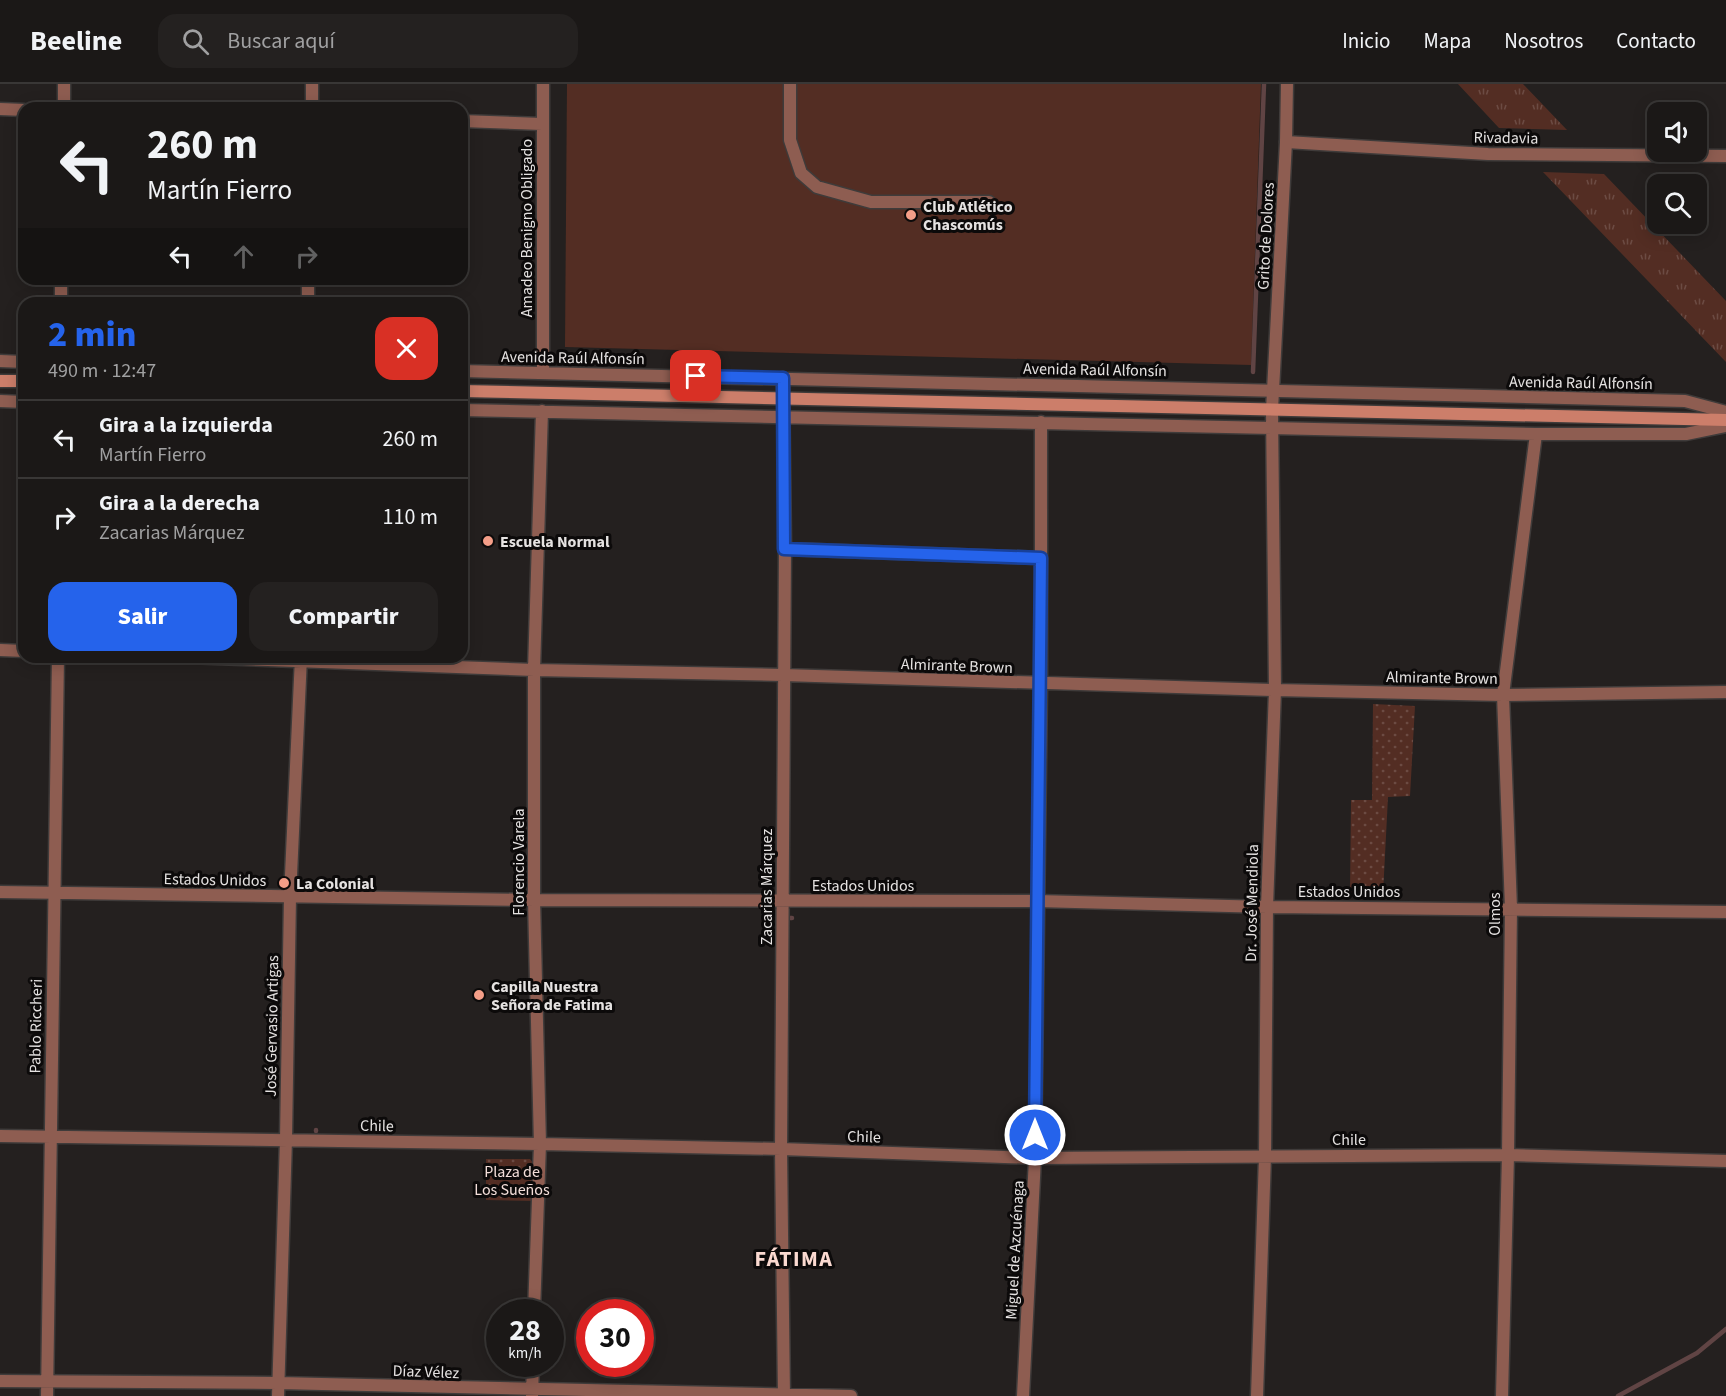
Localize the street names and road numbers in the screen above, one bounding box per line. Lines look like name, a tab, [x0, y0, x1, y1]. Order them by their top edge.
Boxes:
street label: Rivadavia	[1473, 126, 1539, 150]
street label: Amadeo Benigno Obligado	[516, 139, 538, 317]
street label: Grito de Dolores	[1252, 181, 1280, 290]
street label: Avenida Raúl Alfonsín	[501, 346, 645, 370]
street label: Avenida Raúl Alfonsín	[1023, 358, 1167, 382]
street label: Avenida Raúl Alfonsín	[1509, 371, 1653, 395]
street label: Almirante Brown	[901, 653, 1013, 679]
street label: Almirante Brown	[1386, 666, 1498, 690]
street label: Florencio Varela	[508, 808, 530, 916]
street label: Zacarias Márquez	[756, 829, 778, 945]
street label: Dr. José Mendiola	[1240, 844, 1264, 962]
street label: Estados Unidos	[163, 868, 267, 892]
street label: Estados Unidos	[812, 875, 915, 897]
street label: Estados Unidos	[1298, 881, 1401, 903]
street label: Olmos	[1484, 892, 1506, 936]
street label: José Gervasio Artigas	[260, 955, 284, 1097]
street label: Pablo Riccheri	[24, 978, 48, 1074]
street label: Chile	[360, 1115, 394, 1137]
street label: Chile	[847, 1125, 881, 1149]
street label: Chile	[1332, 1129, 1366, 1151]
street label: Miguel de Azcuénaga	[1000, 1180, 1030, 1320]
street label: Díaz Vélez	[392, 1360, 460, 1384]

